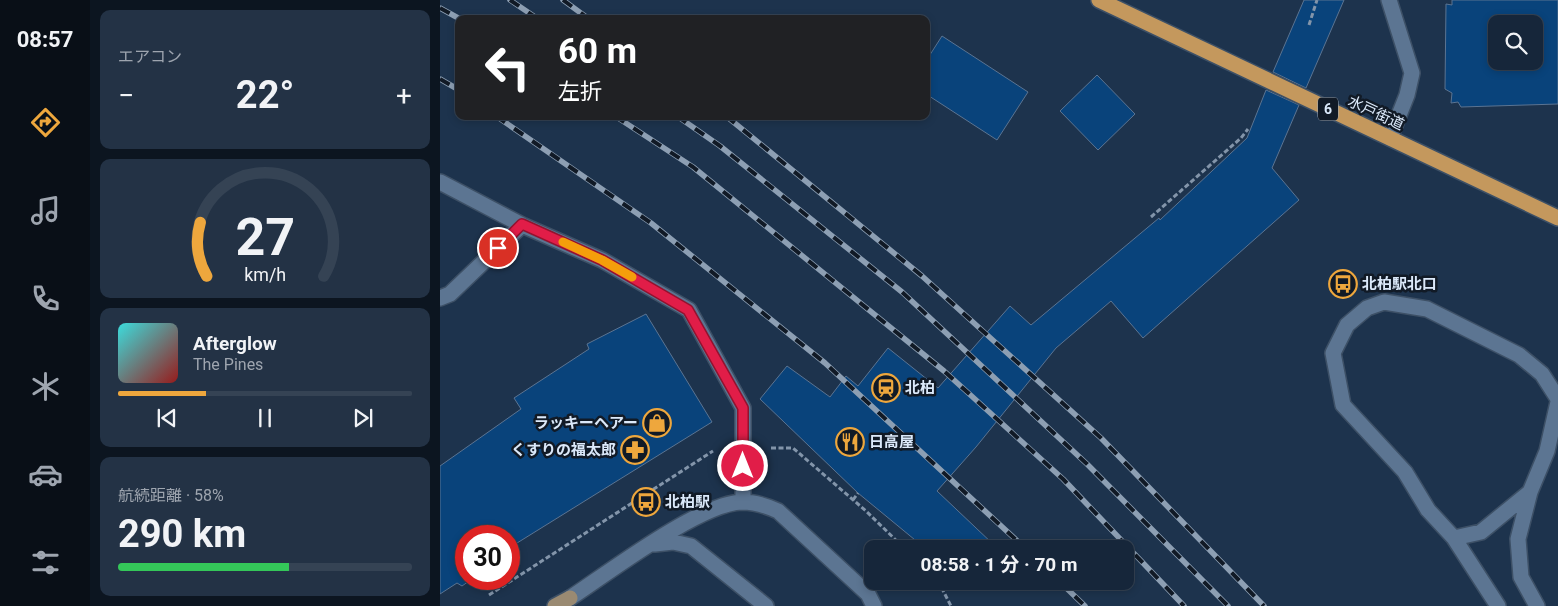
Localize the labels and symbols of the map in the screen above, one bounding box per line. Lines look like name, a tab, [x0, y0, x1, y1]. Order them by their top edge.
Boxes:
street label: 水戸街道	[1345, 92, 1407, 134]
road number: 6	[1318, 98, 1338, 120]
pin	[477, 227, 519, 269]
bus stop icon: 北柏駅北口	[1328, 269, 1358, 299]
place label: 北柏駅北口	[1362, 275, 1437, 293]
station icon: 北柏	[871, 373, 901, 403]
place label: 北柏	[905, 379, 935, 397]
shop icon: ラッキーヘアー	[642, 408, 672, 438]
place label: ラッキーヘアー	[534, 414, 638, 432]
restaurant icon: 日高屋	[835, 427, 865, 457]
place label: 日高屋	[869, 433, 914, 451]
pharmacy icon: くすりの福太郎	[620, 435, 650, 465]
position arrow	[716, 439, 768, 491]
place label: くすりの福太郎	[511, 441, 616, 459]
bus stop icon: 北柏駅	[631, 487, 661, 517]
place label: 北柏駅	[665, 493, 710, 511]
speed limit sign: 30	[455, 525, 520, 590]

